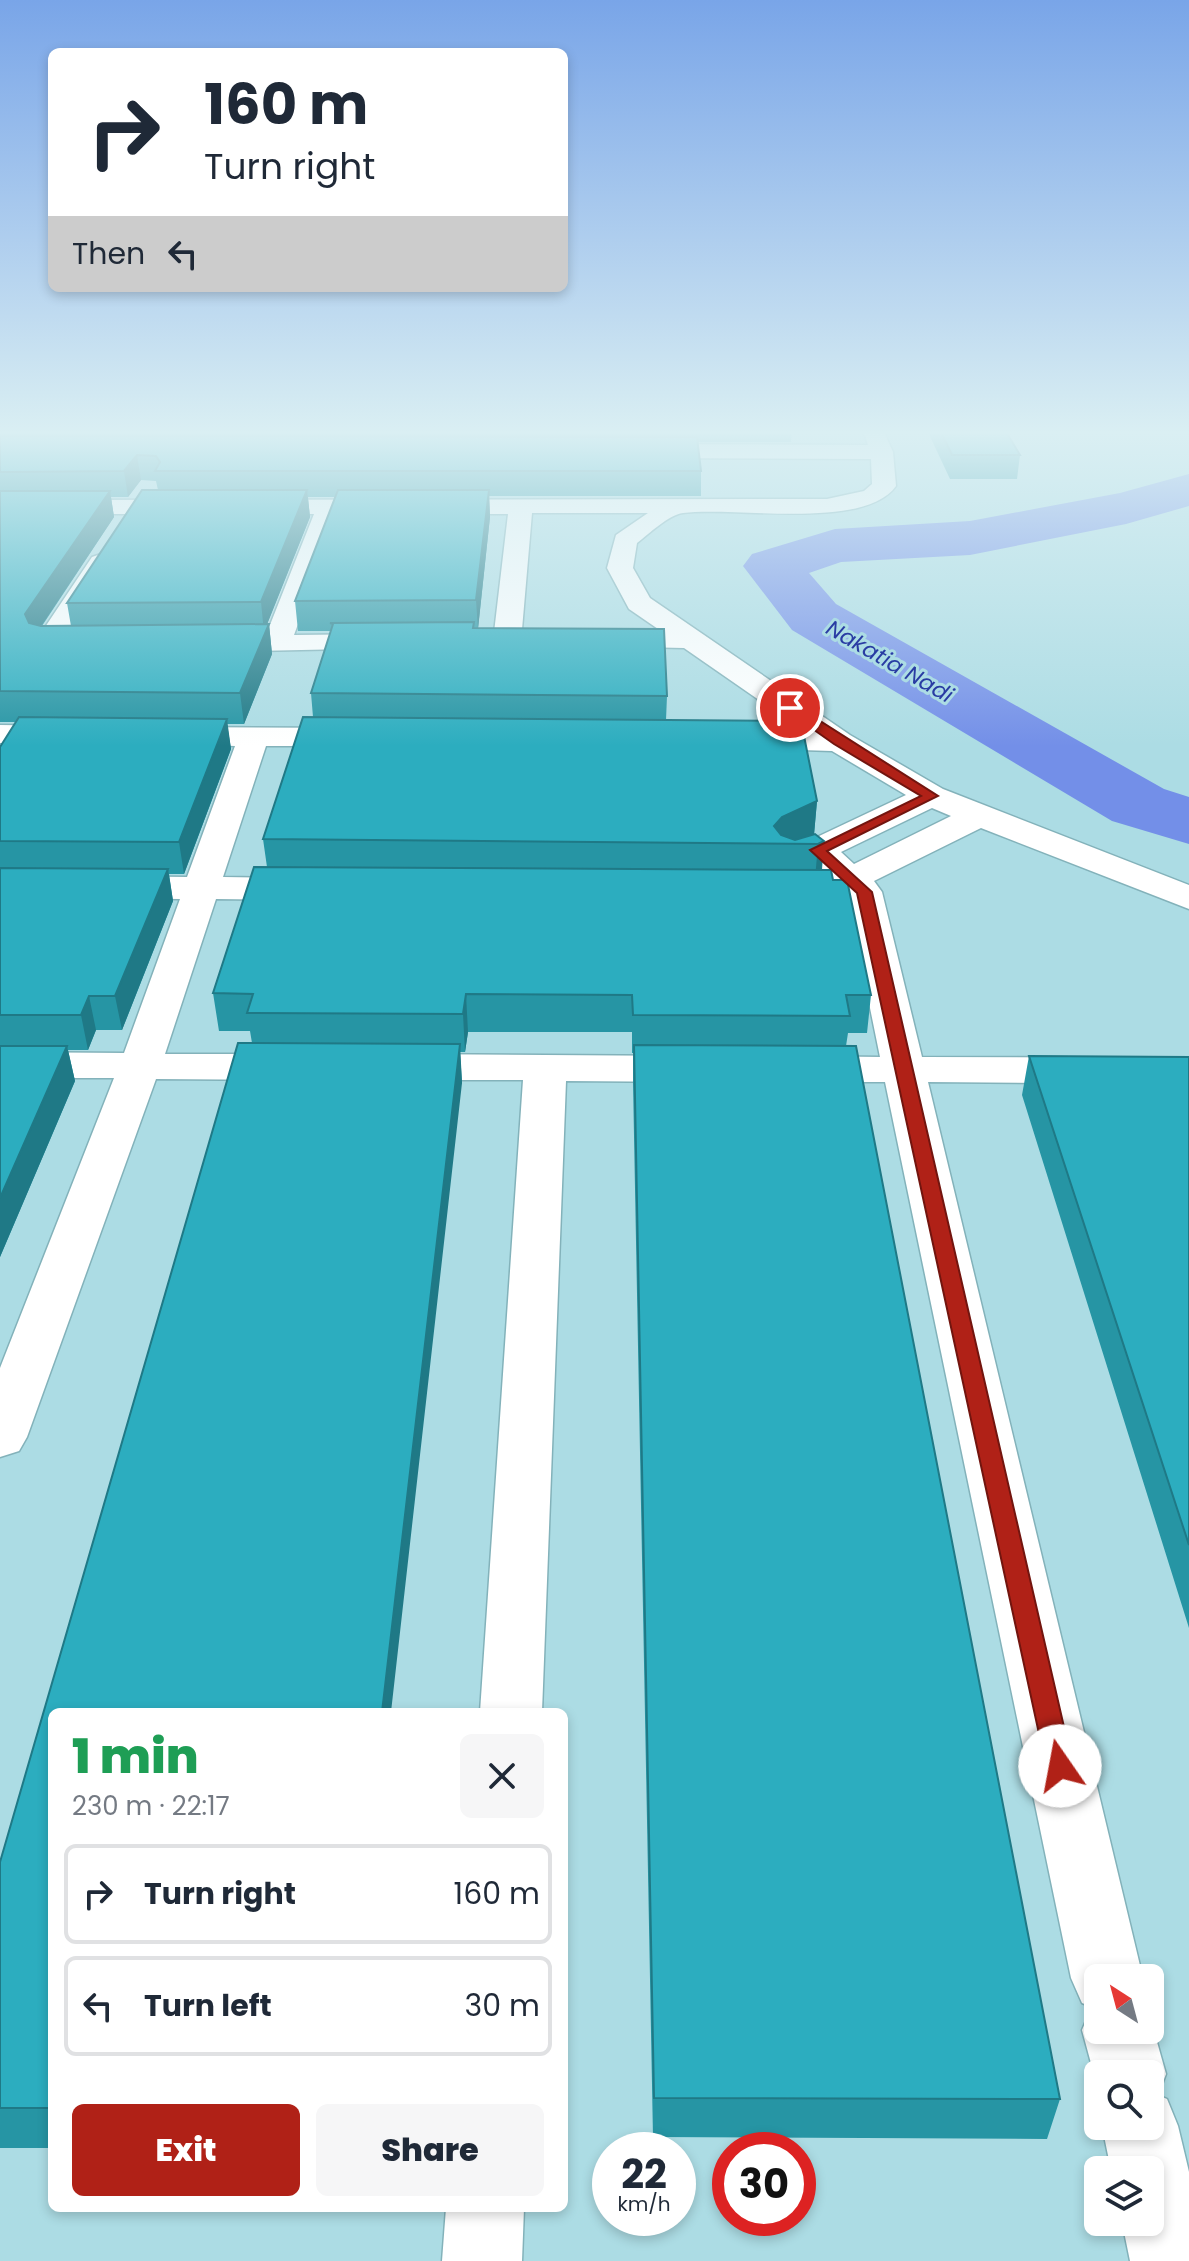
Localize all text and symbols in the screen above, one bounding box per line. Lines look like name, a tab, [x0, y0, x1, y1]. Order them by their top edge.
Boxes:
text: 160 m	[204, 65, 368, 144]
icon: right	[72, 80, 176, 184]
text: Turn right	[204, 141, 375, 192]
text: Then	[72, 232, 145, 275]
icon: left	[161, 232, 205, 276]
water label: Nakatia Nadi	[821, 613, 959, 711]
pin	[756, 674, 824, 742]
icon: arrive	[768, 686, 812, 730]
text: 1 min	[72, 1723, 199, 1790]
position arrow	[1018, 1724, 1102, 1808]
button: close	[460, 1734, 544, 1818]
text: 230 m · 22:17	[72, 1788, 230, 1824]
icon: right	[76, 1872, 120, 1916]
text: Turn right	[144, 1872, 296, 1915]
text: 160 m	[454, 1872, 540, 1915]
north arrow	[1084, 1964, 1164, 2044]
map controls	[1084, 1964, 1164, 2236]
icon: left	[76, 1984, 120, 2028]
text: Turn left	[144, 1984, 272, 2027]
text: 30 m	[465, 1984, 540, 2027]
button: search	[1084, 2060, 1164, 2140]
button: Exit	[72, 2104, 300, 2196]
button: Share	[316, 2104, 544, 2196]
speed limit sign: 30	[712, 2132, 816, 2236]
text: 22	[621, 2146, 667, 2202]
button: layers	[1084, 2156, 1164, 2236]
text: km/h	[617, 2190, 671, 2218]

